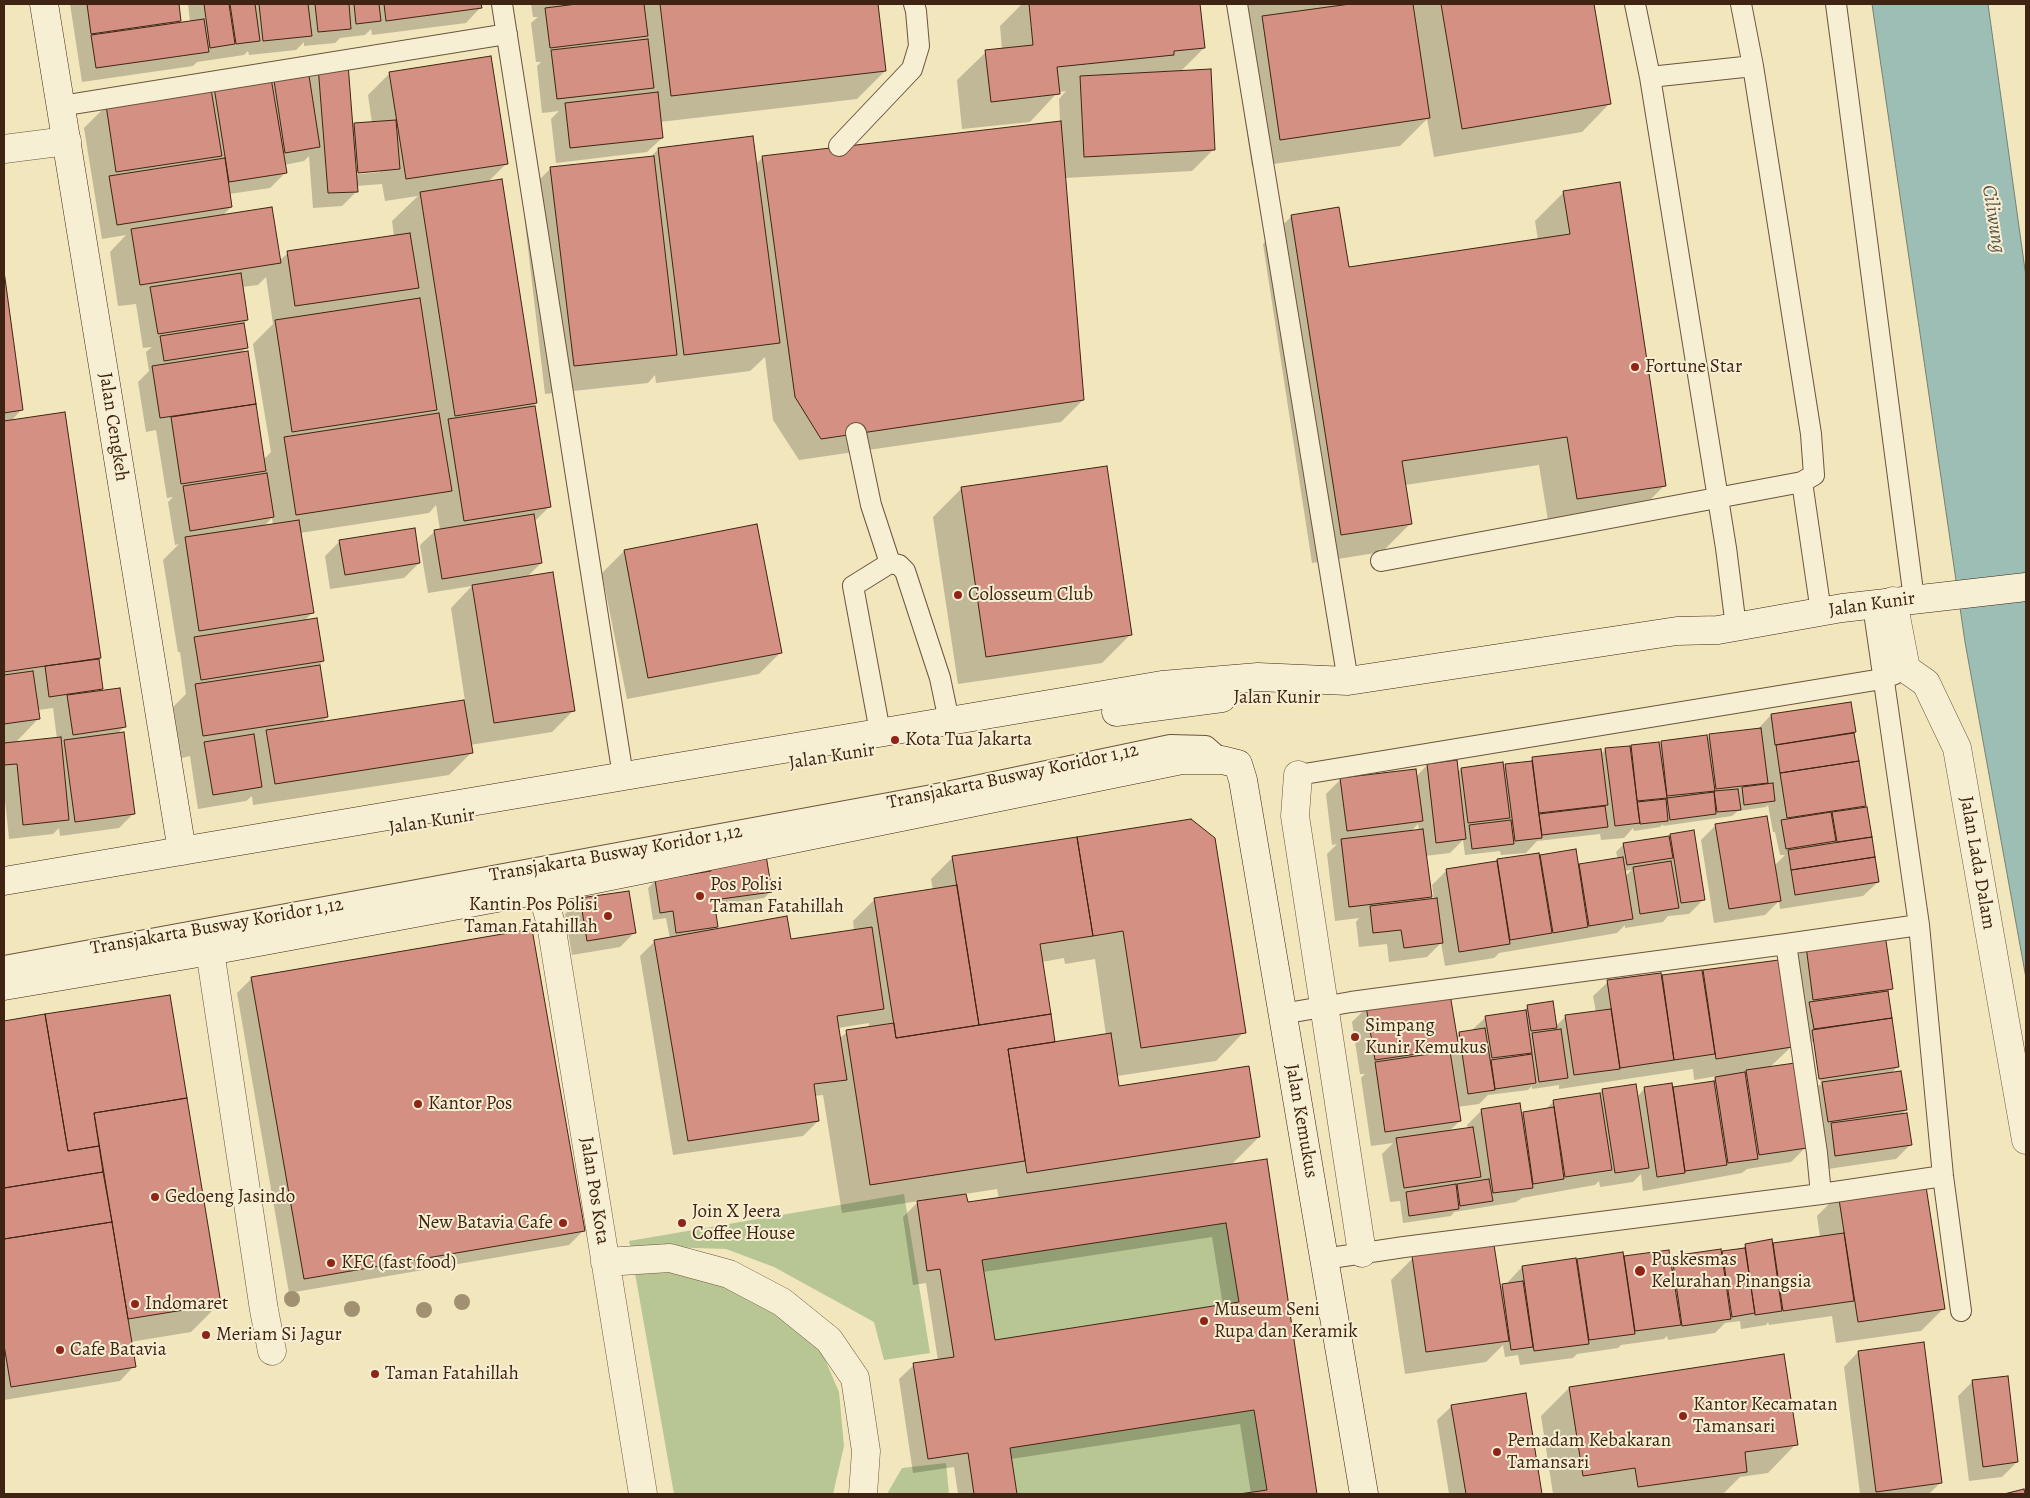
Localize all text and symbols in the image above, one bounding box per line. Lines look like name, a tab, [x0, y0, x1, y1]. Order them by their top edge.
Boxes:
water label: Ciliwung	[1976, 183, 2010, 255]
place label: Fortune Star	[1645, 356, 1742, 378]
marker: Fortune Star	[1629, 361, 1641, 373]
street label: Jalan Cengkeh	[93, 371, 133, 483]
place label: Colosseum Club	[968, 584, 1093, 606]
street label: Jalan Kunir	[1827, 588, 1917, 622]
marker: Colosseum Club	[952, 589, 964, 601]
street label: Jalan Kunir	[1233, 687, 1321, 709]
place label: Kota Tua Jakarta	[905, 729, 1032, 751]
marker: Kota Tua Jakarta	[889, 734, 901, 746]
street label: Jalan Kunir	[787, 739, 877, 775]
street label: Transjakarta Busway Koridor 1,12	[885, 739, 1141, 815]
street label: Jalan Lada Dalam	[1954, 795, 2000, 931]
street label: Jalan Kunir	[387, 804, 477, 840]
street label: Transjakarta Busway Koridor 1,12	[488, 821, 744, 887]
place label: Pos Polisi Taman Fatahillah	[710, 874, 844, 918]
marker: Pos Polisi Taman Fatahillah	[694, 890, 706, 902]
street label: Transjakarta Busway Koridor 1,12	[89, 894, 345, 960]
place label: Kantin Pos Polisi Taman Fatahillah	[464, 894, 598, 938]
marker: Kantin Pos Polisi Taman Fatahillah	[602, 910, 614, 922]
place label: Simpang Kunir Kemukus	[1365, 1015, 1487, 1059]
marker: Simpang Kunir Kemukus	[1349, 1031, 1361, 1043]
street label: Jalan Kemukus	[1280, 1062, 1322, 1180]
place label: Kantor Pos	[428, 1093, 512, 1115]
marker: Kantor Pos	[412, 1098, 424, 1110]
street label: Jalan Pos Kota	[574, 1136, 614, 1246]
place label: Gedoeng Jasindo	[165, 1186, 295, 1208]
marker: Gedoeng Jasindo	[149, 1191, 161, 1203]
place label: Join X Jeera Coffee House	[692, 1201, 795, 1245]
place label: New Batavia Cafe	[417, 1212, 553, 1234]
marker: New Batavia Cafe	[557, 1217, 569, 1229]
marker: Join X Jeera Coffee House	[676, 1217, 688, 1229]
place label: Puskesmas Kelurahan Pinangsia	[1651, 1249, 1812, 1293]
place label: KFC (fast food)	[341, 1252, 456, 1274]
marker: KFC (fast food)	[325, 1257, 337, 1269]
marker: Puskesmas Kelurahan Pinangsia	[1633, 1264, 1647, 1278]
place label: Indomaret	[145, 1293, 228, 1315]
marker: Indomaret	[129, 1298, 141, 1310]
place label: Museum Seni Rupa dan Keramik	[1214, 1299, 1358, 1343]
marker: Museum Seni Rupa dan Keramik	[1198, 1315, 1210, 1327]
place label: Meriam Si Jagur	[216, 1324, 342, 1346]
marker: Meriam Si Jagur	[200, 1329, 212, 1341]
place label: Cafe Batavia	[70, 1339, 167, 1361]
marker: Cafe Batavia	[54, 1344, 66, 1356]
place label: Taman Fatahillah	[385, 1363, 519, 1385]
marker: Taman Fatahillah	[369, 1368, 381, 1380]
place label: Kantor Kecamatan Tamansari	[1693, 1394, 1838, 1438]
marker: Kantor Kecamatan Tamansari	[1677, 1410, 1689, 1422]
place label: Pemadam Kebakaran Tamansari	[1507, 1430, 1671, 1474]
marker: Pemadam Kebakaran Tamansari	[1491, 1446, 1503, 1458]

